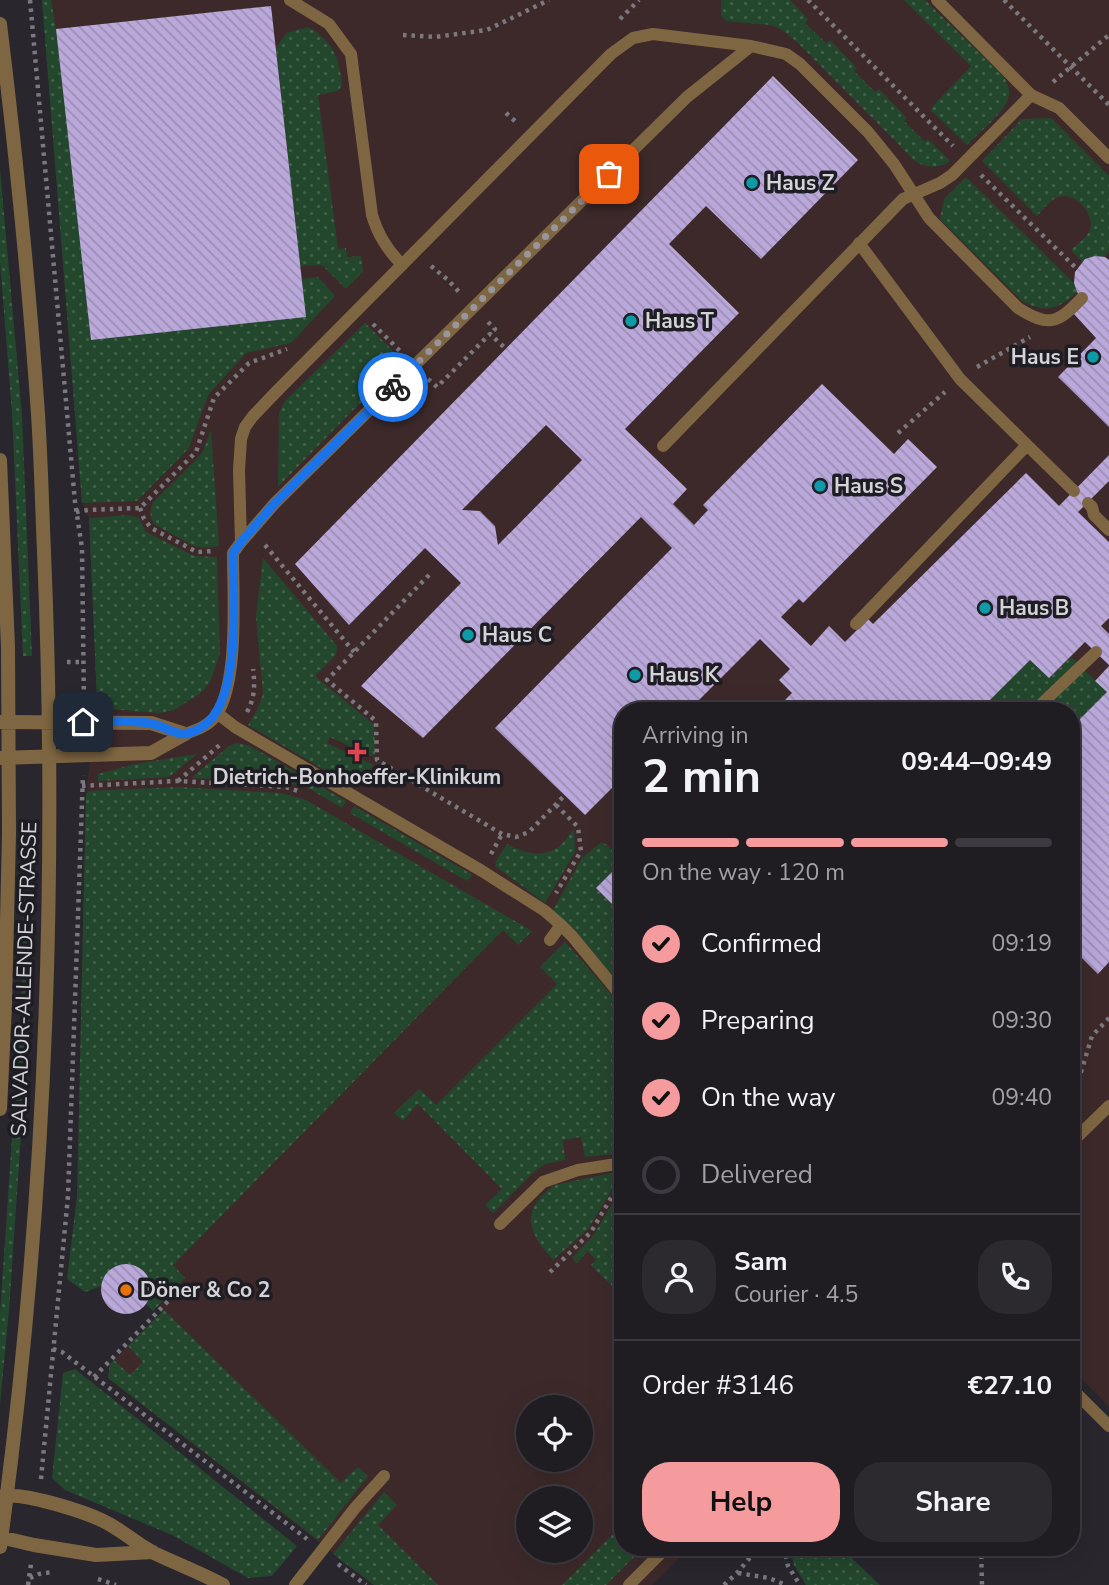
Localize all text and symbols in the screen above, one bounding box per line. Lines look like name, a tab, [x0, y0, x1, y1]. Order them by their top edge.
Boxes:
pin	[579, 144, 639, 204]
icon: bag	[590, 155, 628, 193]
place label: Haus Z	[766, 169, 835, 197]
marker: Haus Z	[744, 175, 760, 191]
place label: Haus T	[645, 307, 714, 335]
marker: Haus T	[623, 313, 639, 329]
place label: Haus E	[1011, 343, 1079, 371]
marker: Haus E	[1085, 349, 1101, 365]
courier	[358, 352, 428, 422]
icon: bike	[374, 368, 412, 406]
place label: Haus S	[834, 472, 903, 500]
marker: Haus S	[812, 478, 828, 494]
place label: Haus B	[999, 594, 1069, 622]
marker: Haus B	[977, 600, 993, 616]
place label: Haus C	[482, 621, 552, 649]
marker: Haus C	[460, 627, 476, 643]
place label: Haus K	[649, 661, 720, 689]
marker: Haus K	[627, 667, 643, 683]
pin	[53, 692, 113, 752]
icon: home	[64, 703, 102, 741]
text: Arriving in	[642, 720, 749, 751]
marker: Dietrich-Bonhoeffer-Klinikum	[347, 742, 367, 762]
text: 09:44–09:49	[901, 744, 1052, 779]
text: 2 min	[642, 745, 761, 808]
place label: Dietrich-Bonhoeffer-Klinikum	[213, 763, 501, 791]
street label: SALVADOR-ALLENDE-STRASSE	[5, 821, 43, 1137]
text: On the way · 120 m	[642, 857, 845, 888]
icon: check	[642, 925, 680, 963]
text: Confirmed	[701, 926, 822, 961]
text: 09:19	[992, 928, 1052, 959]
icon: check	[642, 1002, 680, 1040]
text: Preparing	[701, 1003, 814, 1038]
text: 09:30	[992, 1005, 1052, 1036]
icon: check	[642, 1079, 680, 1117]
text: On the way	[701, 1080, 835, 1115]
text: 09:40	[992, 1082, 1052, 1113]
text: Delivered	[701, 1157, 813, 1192]
button: person	[642, 1240, 716, 1314]
button: phone	[978, 1240, 1052, 1314]
text: Sam	[734, 1244, 787, 1279]
place label: Döner & Co 2	[140, 1276, 270, 1304]
text: Courier · 4.5	[734, 1279, 858, 1310]
marker: Döner & Co 2	[118, 1282, 134, 1298]
text: Order #3146	[642, 1368, 794, 1403]
text: €27.10	[968, 1368, 1052, 1403]
map controls	[516, 1395, 593, 1563]
button: locate	[516, 1395, 593, 1472]
button: Help	[642, 1462, 840, 1542]
button: Share	[854, 1462, 1052, 1542]
button: layers	[516, 1486, 593, 1563]

